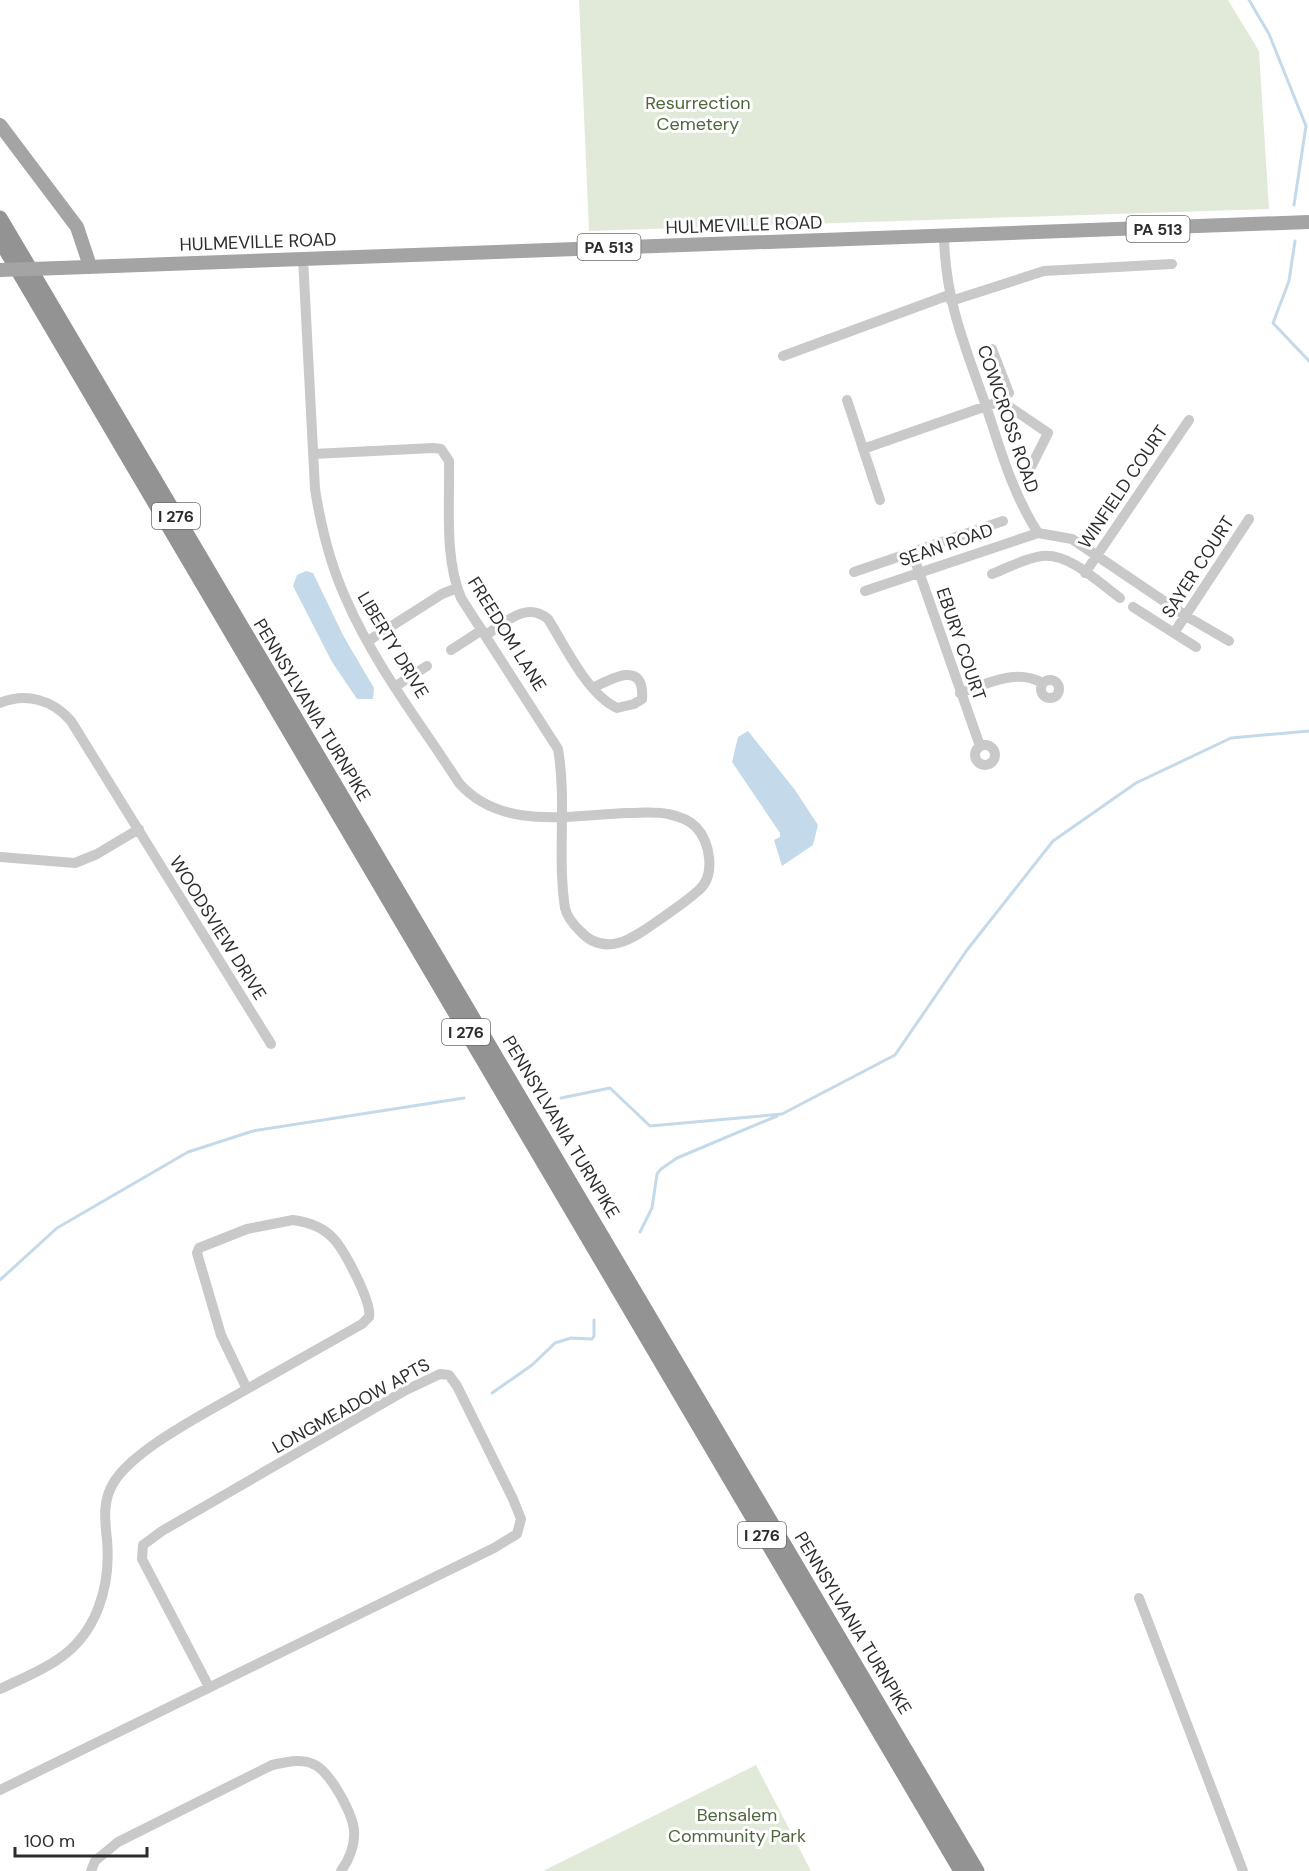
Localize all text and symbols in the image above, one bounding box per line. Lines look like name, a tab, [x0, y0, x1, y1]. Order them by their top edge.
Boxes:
park label: Resurrection Cemetery	[645, 91, 751, 136]
street label: HULMEVILLE ROAD	[665, 210, 823, 240]
road number: PA 513	[1126, 216, 1190, 242]
street label: HULMEVILLE ROAD	[179, 227, 337, 257]
road number: PA 513	[578, 234, 640, 260]
street label: COWCROSS ROAD	[971, 342, 1045, 496]
street label: WINFIELD COURT	[1073, 421, 1173, 553]
road number: I 276	[152, 503, 200, 529]
street label: SAYER COURT	[1156, 512, 1240, 622]
street label: SEAN ROAD	[896, 518, 996, 572]
street label: FREEDOM LANE	[462, 572, 552, 696]
street label: EBURY COURT	[931, 584, 991, 704]
street label: LIBERTY DRIVE	[352, 587, 434, 703]
street label: PENNSYLVANIA TURNPIKE	[248, 614, 376, 806]
street label: WOODSVIEW DRIVE	[164, 851, 272, 1005]
road number: I 276	[442, 1019, 490, 1045]
street label: PENNSYLVANIA TURNPIKE	[497, 1031, 625, 1223]
street label: LONGMEADOW APTS	[268, 1353, 434, 1459]
road number: I 276	[738, 1522, 786, 1548]
street label: PENNSYLVANIA TURNPIKE	[789, 1527, 917, 1719]
park label: Bensalem Community Park	[668, 1803, 806, 1848]
scale bar	[15, 1820, 147, 1858]
text: 100 m	[24, 1829, 75, 1853]

